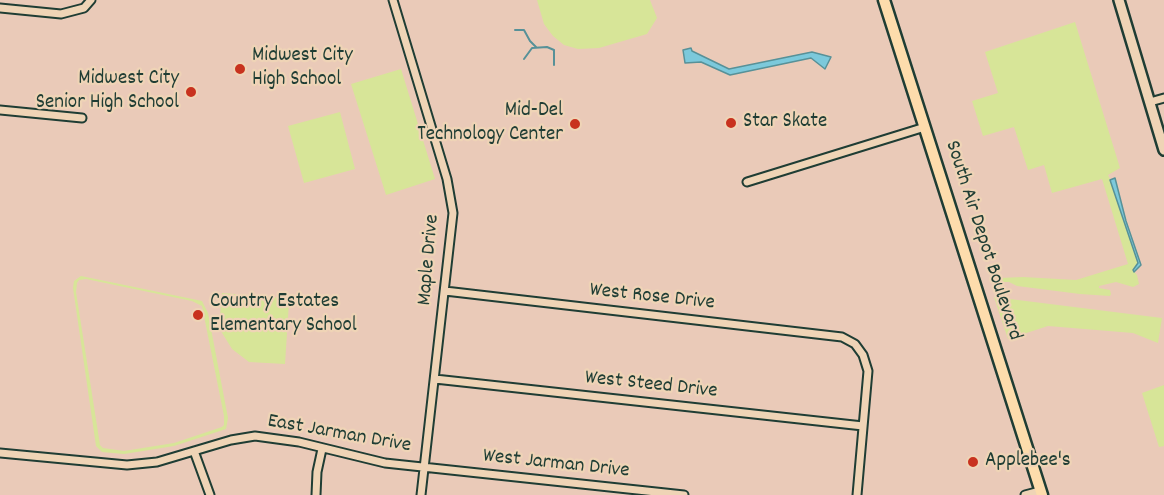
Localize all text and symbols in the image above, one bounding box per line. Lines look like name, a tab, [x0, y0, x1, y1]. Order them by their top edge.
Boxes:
place label: Midwest City High School	[252, 44, 353, 94]
marker: Midwest City High School	[233, 62, 247, 76]
place label: Midwest City Senior High School	[36, 67, 179, 117]
marker: Midwest City Senior High School	[184, 85, 198, 99]
place label: Mid-Del Technology Center	[417, 99, 563, 149]
place label: Star Skate	[743, 110, 827, 136]
marker: Star Skate	[724, 116, 738, 130]
marker: Mid-Del Technology Center	[568, 117, 582, 131]
street label: South Air Depot Boulevard	[938, 138, 1026, 344]
street label: Maple Drive	[413, 213, 447, 307]
street label: West Rose Drive	[588, 279, 716, 317]
place label: Country Estates Elementary School	[210, 290, 357, 340]
marker: Country Estates Elementary School	[191, 308, 205, 322]
street label: West Steed Drive	[583, 367, 719, 405]
street label: East Jarman Drive	[265, 410, 413, 460]
street label: West Jarman Drive	[481, 445, 631, 485]
place label: Applebee's	[985, 449, 1071, 475]
marker: Applebee's	[966, 455, 980, 469]

